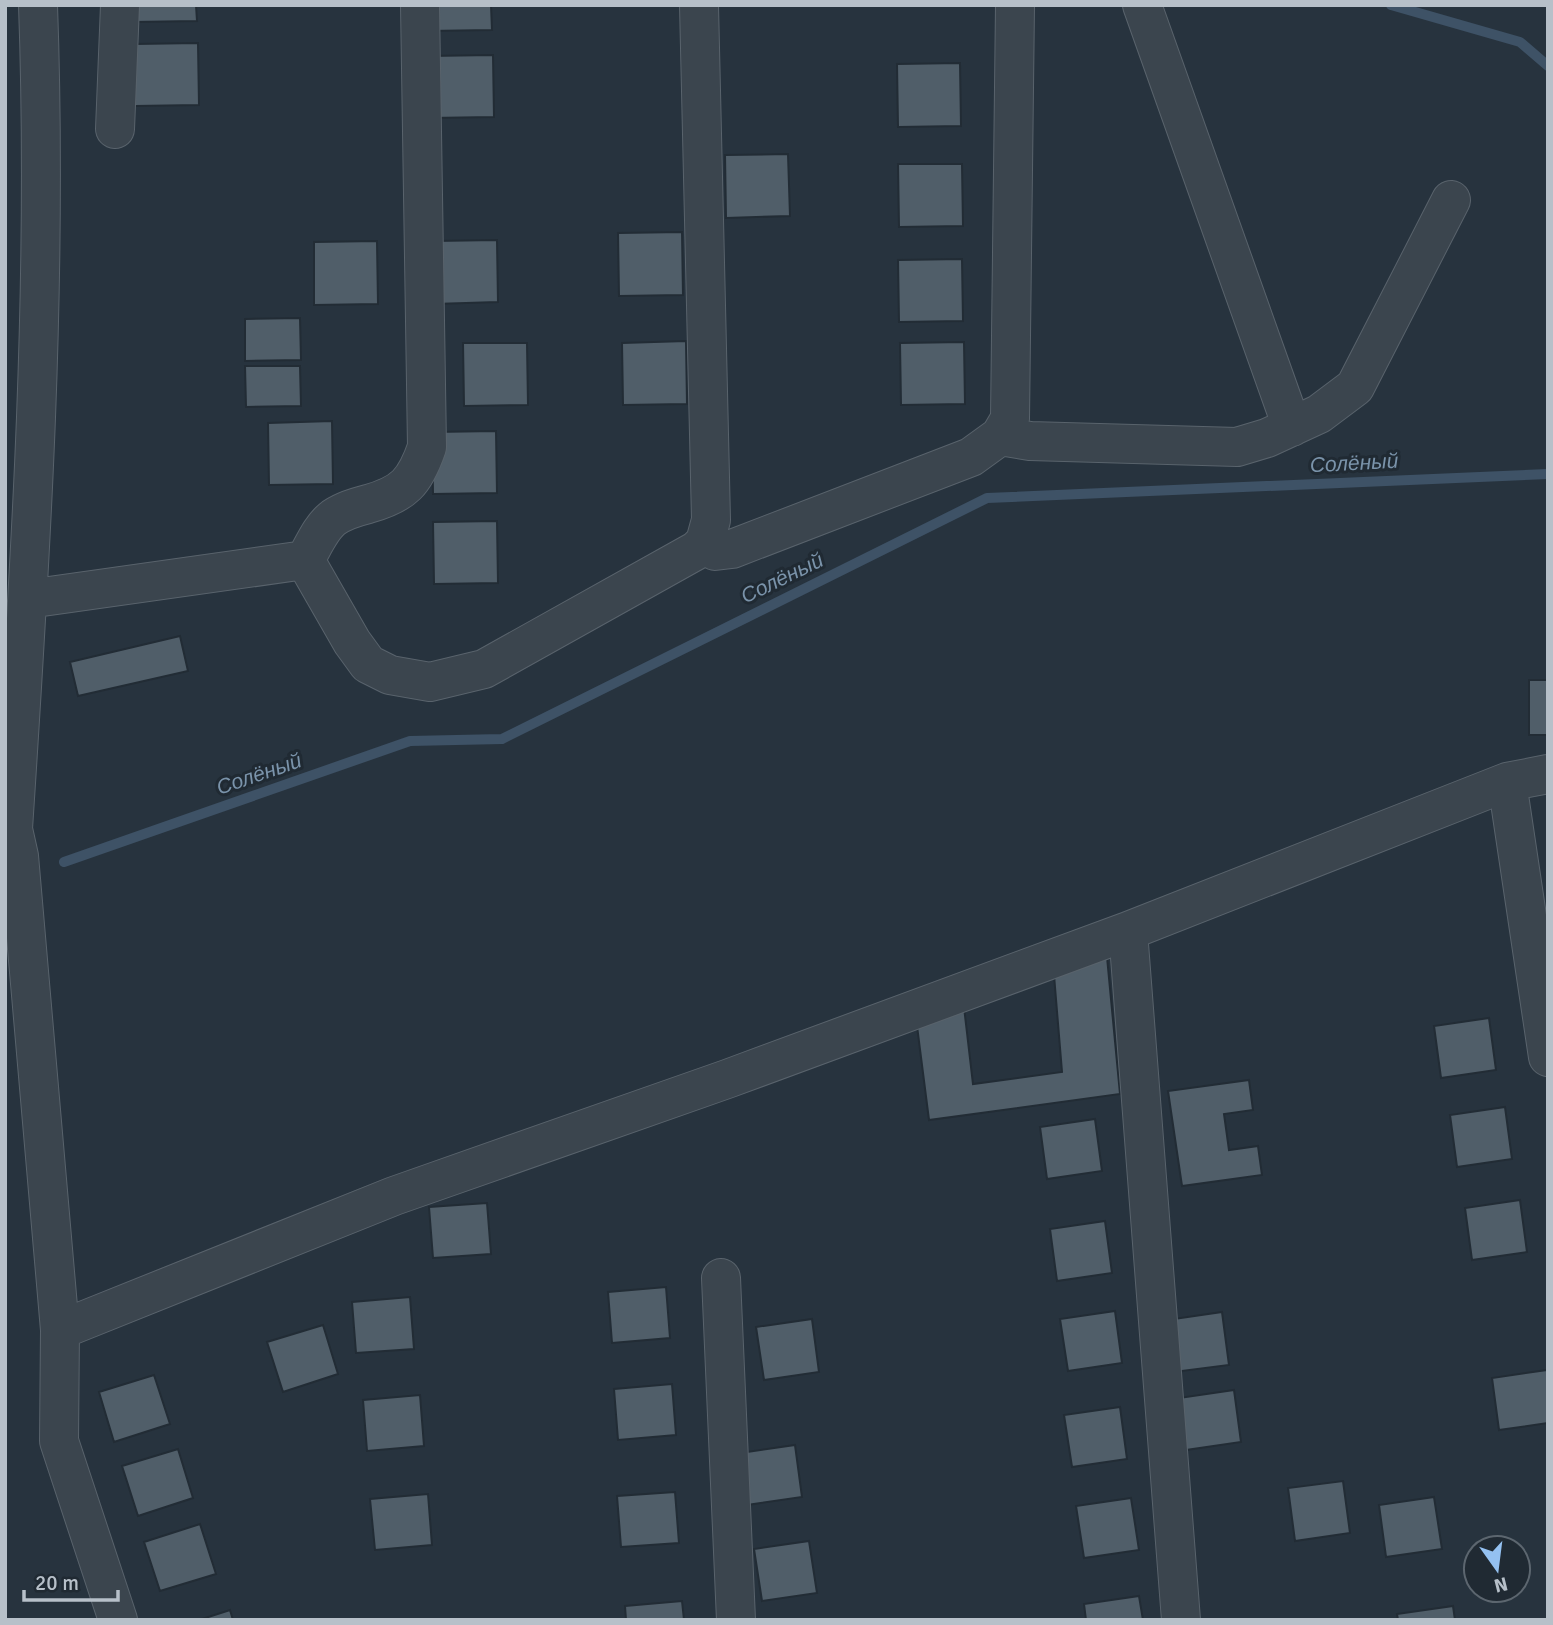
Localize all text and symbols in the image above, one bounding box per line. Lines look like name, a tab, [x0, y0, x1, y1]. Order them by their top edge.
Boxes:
water label: Солёный	[1309, 448, 1399, 478]
water label: Солёный	[736, 547, 828, 609]
water label: Солёный	[213, 747, 305, 801]
north arrow	[1462, 1534, 1532, 1604]
scale bar	[24, 1558, 119, 1602]
text: 20 m	[35, 1570, 79, 1596]
text: N	[1492, 1571, 1510, 1598]

